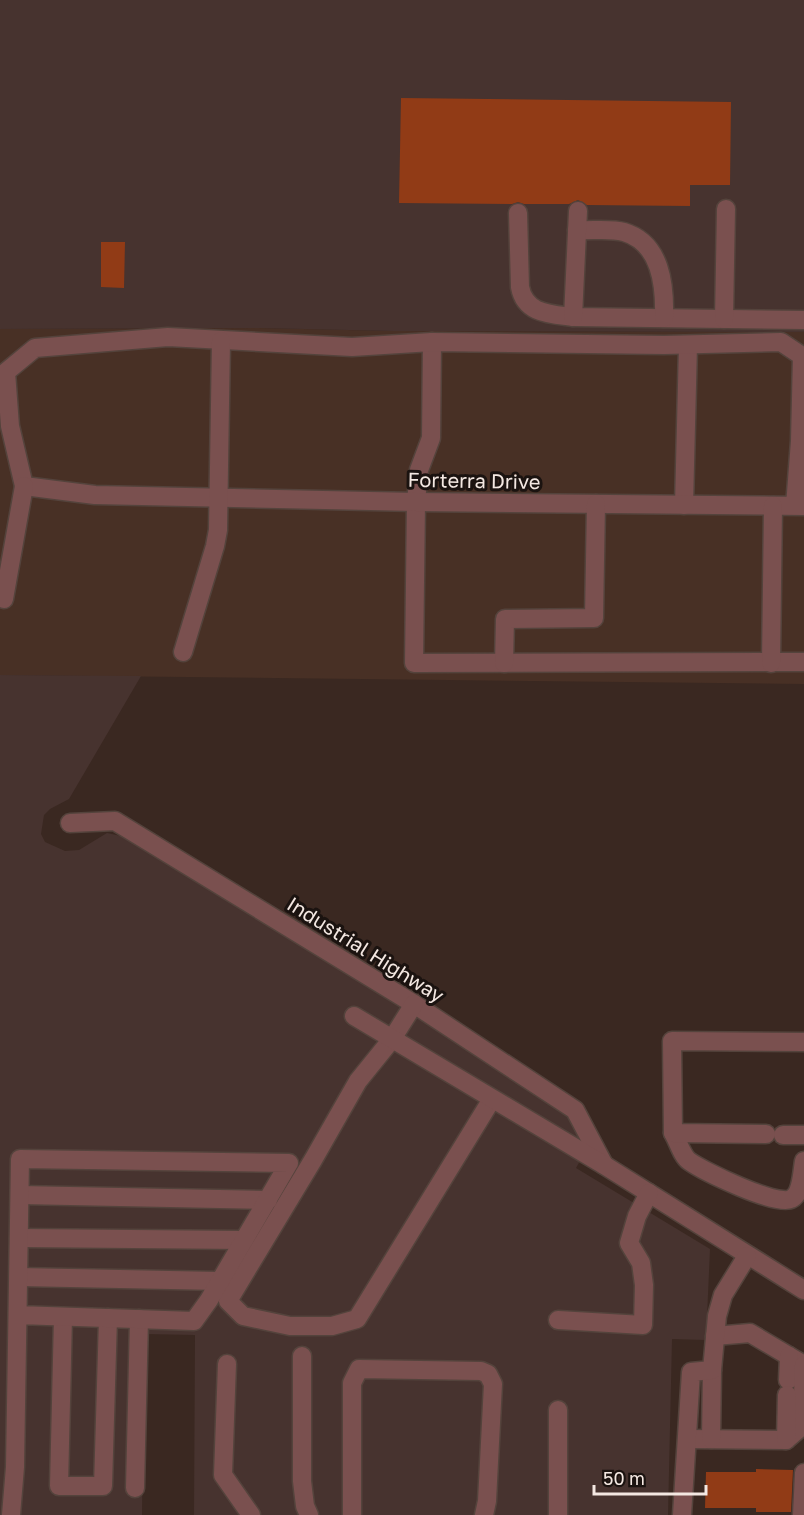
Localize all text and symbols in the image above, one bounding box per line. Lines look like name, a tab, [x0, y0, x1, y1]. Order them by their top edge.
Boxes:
street label: Forterra Drive	[407, 467, 541, 493]
street label: Industrial Highway	[283, 891, 449, 1007]
scale bar	[594, 1458, 706, 1496]
text: 50 m	[603, 1467, 645, 1489]

